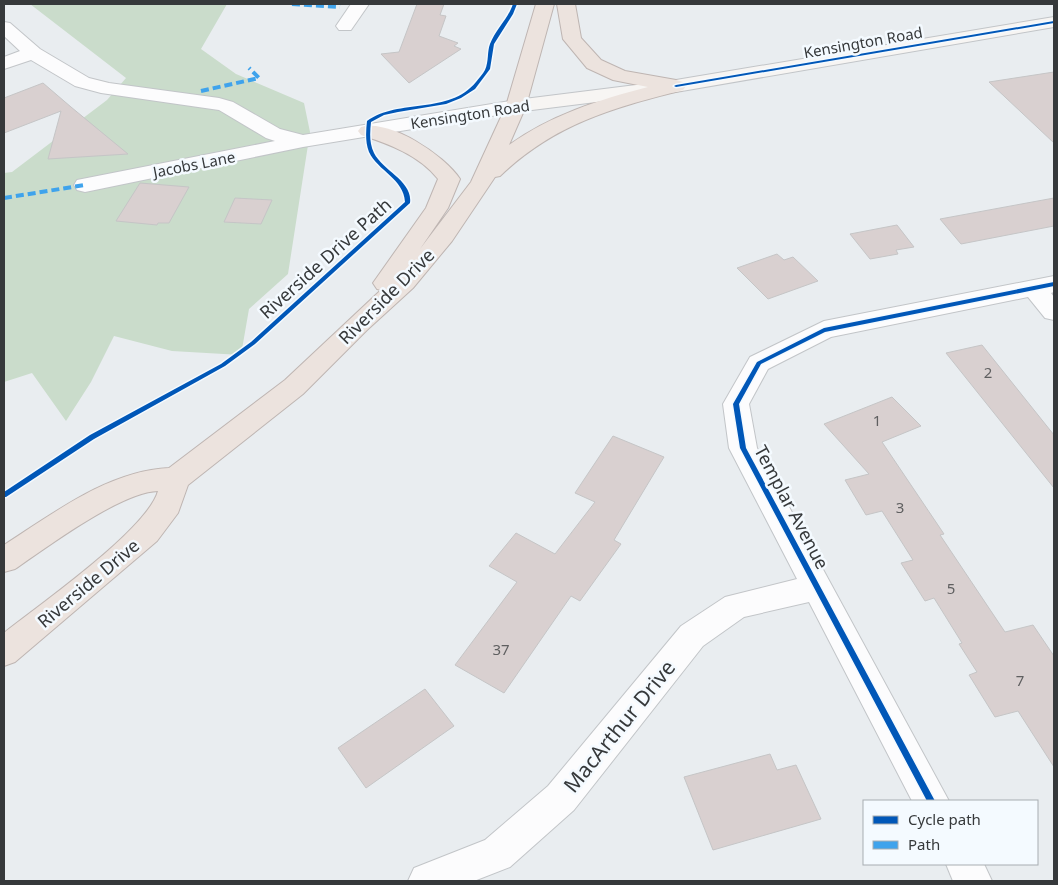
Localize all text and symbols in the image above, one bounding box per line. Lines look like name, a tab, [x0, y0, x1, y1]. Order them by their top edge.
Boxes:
street label: Kensington Road	[802, 22, 924, 62]
street label: Kensington Road	[409, 95, 531, 133]
street label: Jacobs Lane	[149, 146, 237, 182]
street label: Riverside Drive Path	[255, 193, 395, 323]
street label: Riverside Drive	[334, 244, 438, 348]
house number: 2	[984, 362, 992, 382]
house number: 1	[873, 410, 881, 430]
street label: Templar Avenue	[749, 441, 835, 573]
house number: 3	[896, 497, 904, 517]
street label: Riverside Drive	[32, 533, 144, 633]
house number: 5	[947, 578, 955, 598]
house number: 37	[492, 639, 510, 659]
street label: MacArthur Drive	[557, 654, 681, 798]
house number: 7	[1016, 670, 1024, 690]
legend	[863, 800, 1038, 865]
text: Cycle path	[908, 809, 981, 829]
text: Path	[908, 834, 940, 854]

